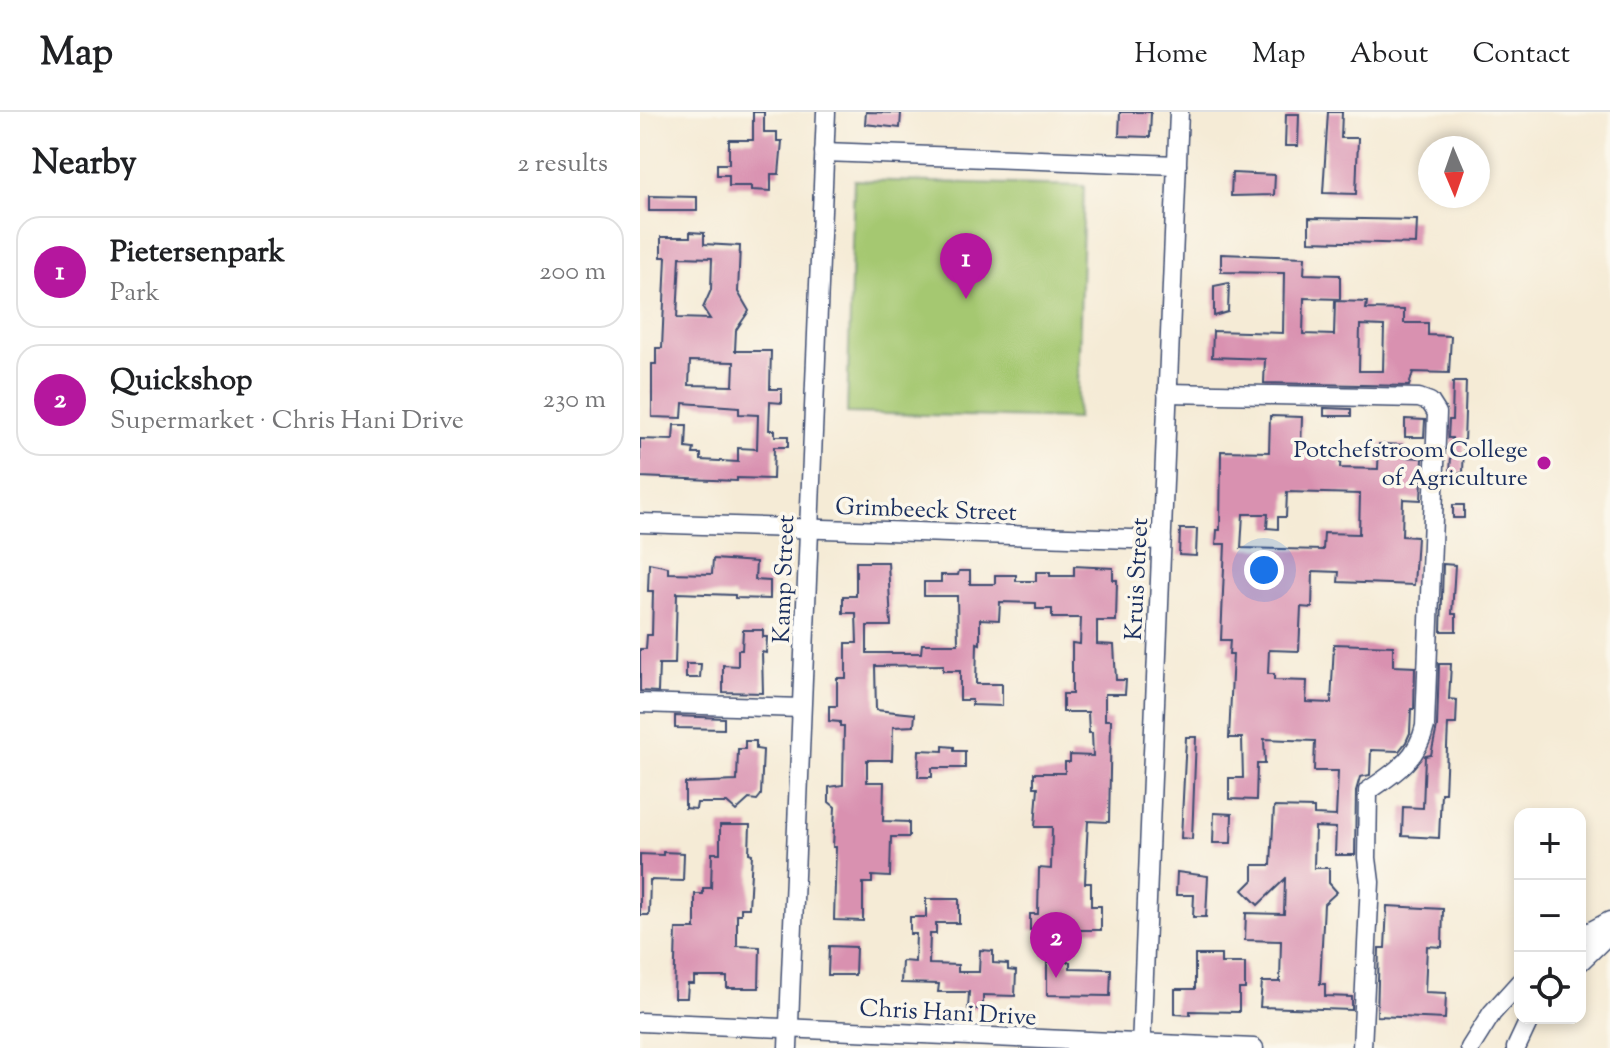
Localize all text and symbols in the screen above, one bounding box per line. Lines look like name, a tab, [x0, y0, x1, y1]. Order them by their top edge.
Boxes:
text: Map	[40, 28, 113, 82]
text: Home	[1134, 35, 1208, 75]
text: Map	[1252, 35, 1306, 75]
text: About	[1350, 35, 1428, 75]
text: Contact	[1472, 35, 1570, 75]
north arrow	[1418, 136, 1490, 208]
text: Nearby	[32, 140, 137, 189]
text: 2 results	[517, 146, 608, 183]
text: Pietersenpark	[110, 232, 285, 275]
pin: 1	[940, 233, 992, 299]
text: 1	[56, 254, 64, 291]
text: 200 m	[539, 254, 606, 291]
text: Park	[110, 275, 160, 312]
text: Quickshop	[110, 360, 252, 403]
text: 2	[54, 382, 66, 419]
text: 230 m	[543, 382, 606, 419]
text: Supermarket · Chris Hani Drive	[110, 403, 464, 440]
place label: Potchefstroom College of Agriculture	[1294, 434, 1528, 496]
marker: Potchefstroom College of Agriculture	[1535, 454, 1553, 472]
street label: Grimbeeck Street	[835, 491, 1017, 531]
street label: Kamp Street	[766, 514, 804, 644]
street label: Kruis Street	[1118, 517, 1158, 641]
your location	[1244, 550, 1284, 590]
map controls	[1514, 808, 1586, 1024]
button: +	[1514, 808, 1586, 880]
button: −	[1514, 880, 1586, 952]
pin: 2	[1030, 912, 1082, 978]
button: locate	[1514, 952, 1586, 1024]
street label: Chris Hani Drive	[858, 992, 1037, 1036]

